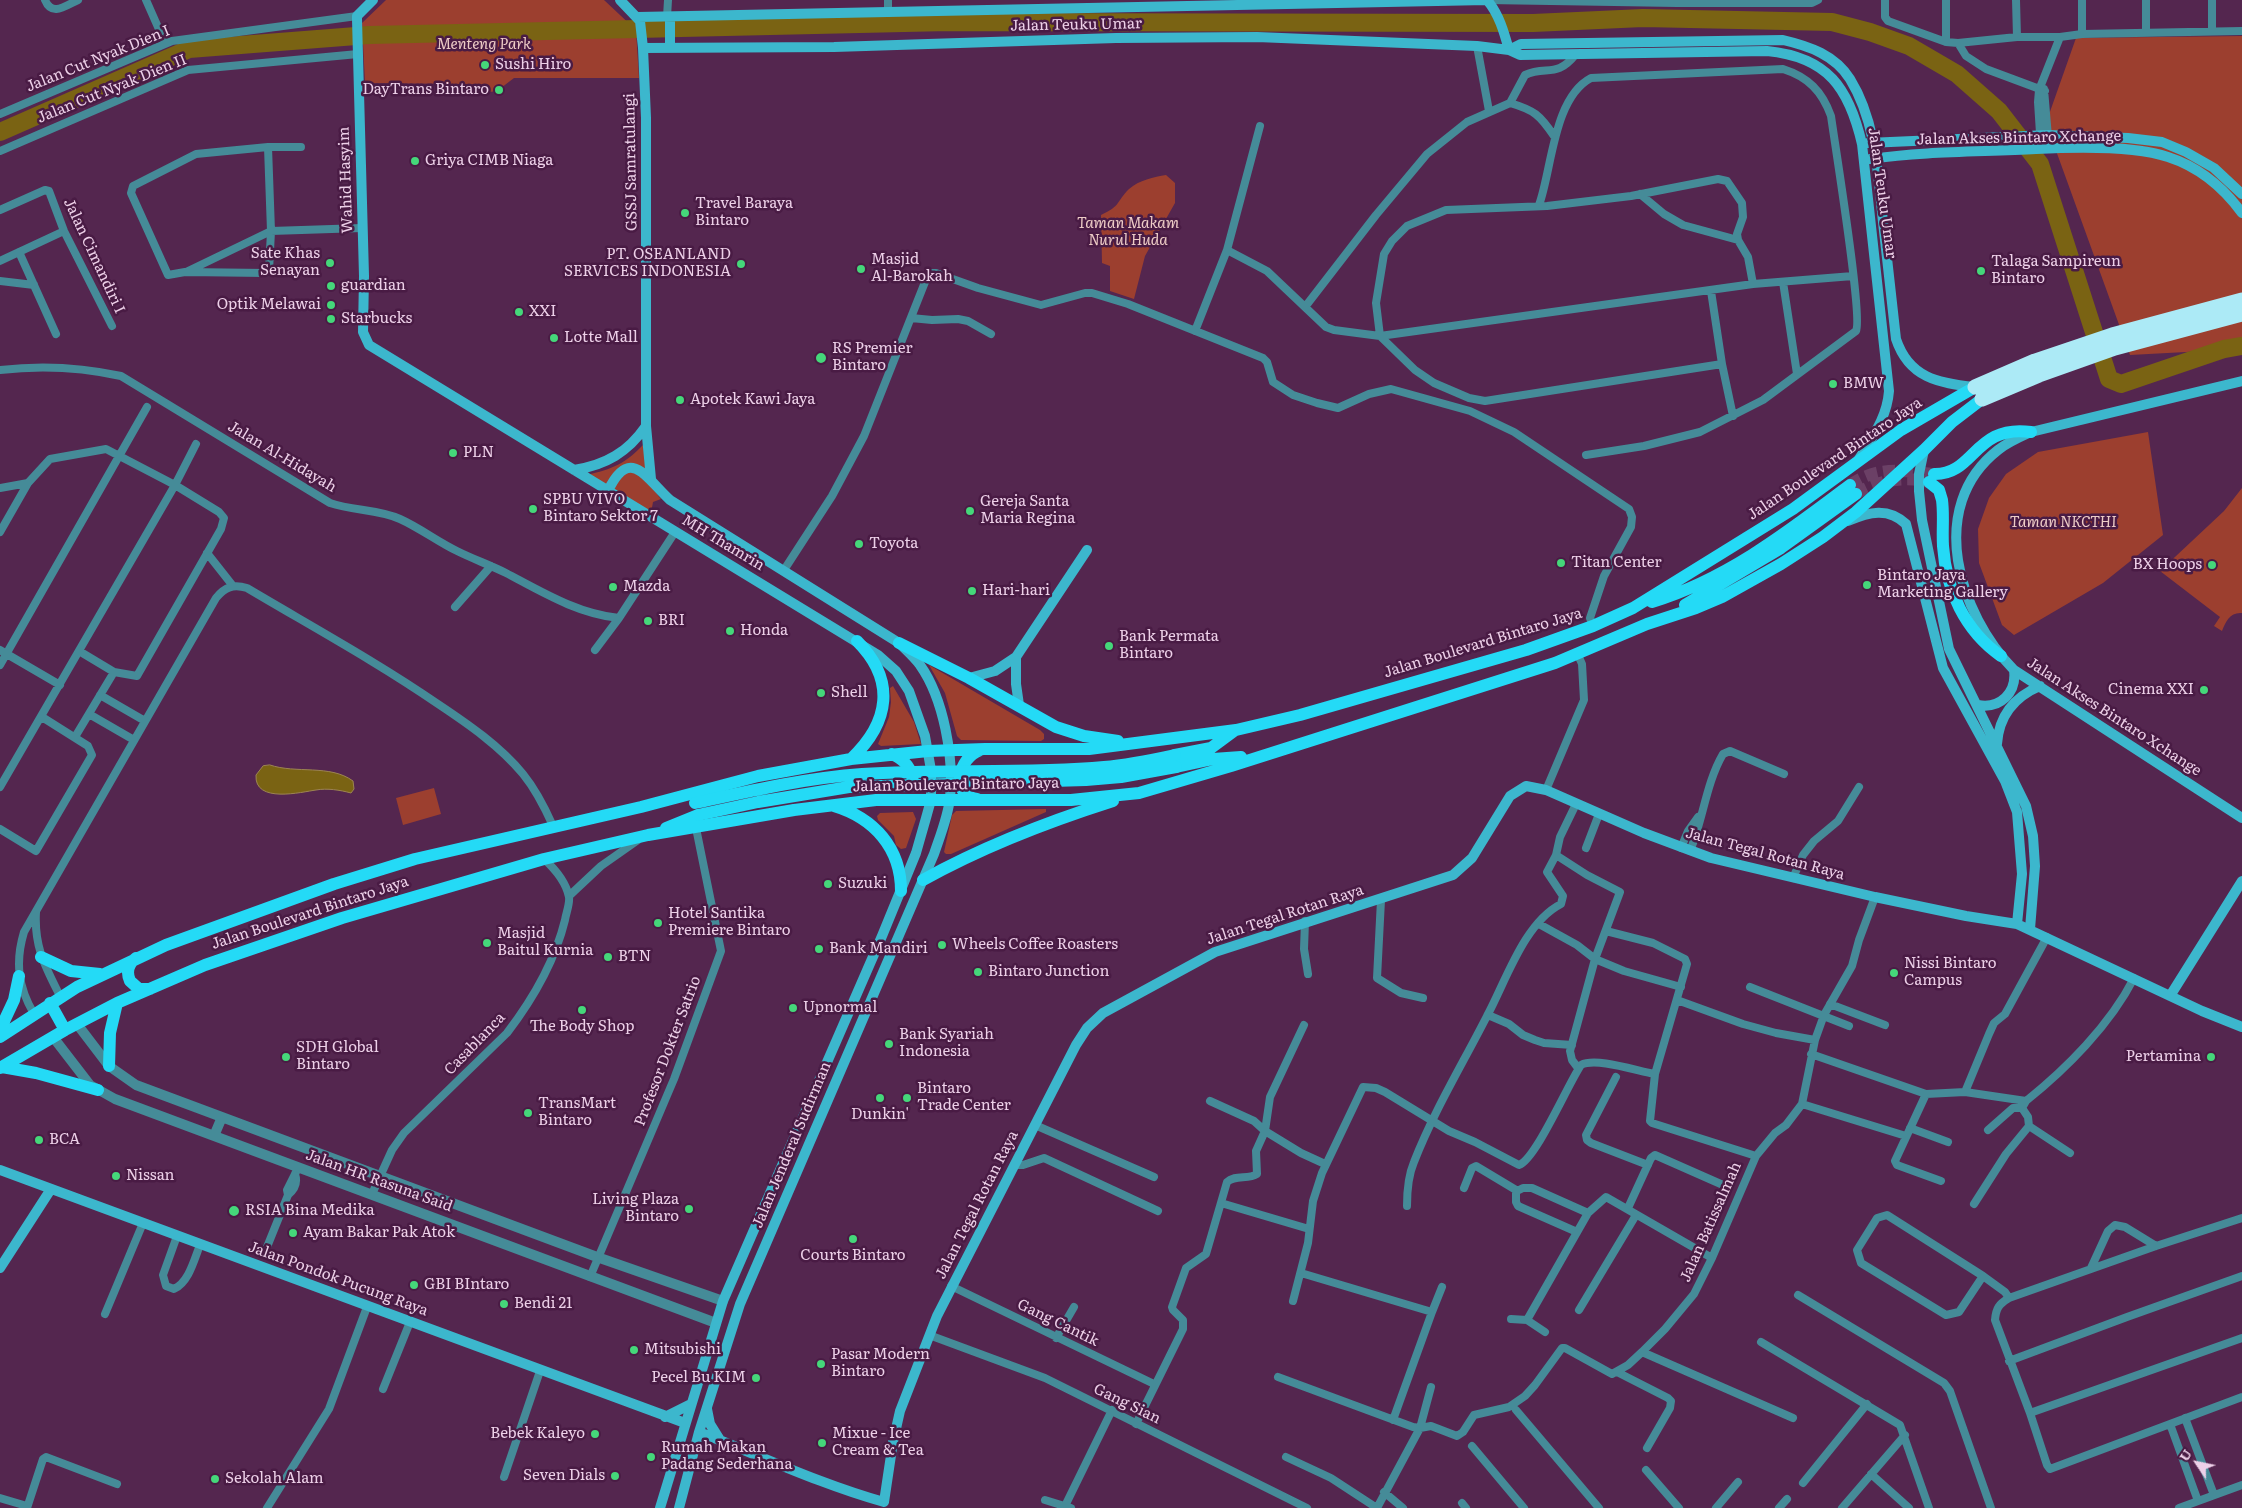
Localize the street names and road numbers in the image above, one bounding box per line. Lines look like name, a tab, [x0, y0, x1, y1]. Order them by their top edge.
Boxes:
street label: Jalan Teuku Umar	[1010, 15, 1142, 35]
street label: Jalan Cut Nyak Dien I	[23, 22, 173, 96]
street label: Jalan Cut Nyak Dien II	[35, 51, 189, 127]
street label: GSSJ Samratulangi	[621, 93, 641, 231]
street label: Wahid Hasyim	[335, 126, 357, 234]
street label: Jalan Teuku Umar	[1864, 126, 1900, 260]
street label: Jalan Akses Bintaro Xchange	[1917, 127, 2121, 149]
street label: Jalan Cimandiri I	[59, 196, 129, 316]
street label: Jalan Boulevard Bintaro Jaya	[1744, 394, 1926, 524]
street label: Jalan Al-Hidayah	[224, 417, 340, 497]
street label: MH Thamrin	[678, 511, 768, 575]
street label: Jalan Boulevard Bintaro Jaya	[1382, 604, 1584, 682]
street label: Jalan Akses Bintaro Xchange	[2023, 654, 2205, 780]
street label: Jalan Boulevard Bintaro Jaya	[853, 774, 1059, 796]
street label: Jalan Tegal Rotan Raya	[1683, 824, 1847, 884]
street label: Jalan Boulevard Bintaro Jaya	[209, 873, 411, 953]
street label: Jalan Tegal Rotan Raya	[1204, 881, 1366, 949]
street label: Profesor Dokter Satrio	[631, 973, 705, 1129]
street label: Casablanca	[441, 1009, 509, 1079]
street label: Jalan Jenderal Sudirman	[749, 1059, 835, 1231]
street label: Jalan Tegal Rotan Raya	[932, 1128, 1022, 1282]
street label: Jalan HR Rasuna Said	[303, 1146, 455, 1216]
street label: Jalan Batissalmah	[1676, 1159, 1746, 1285]
street label: Jalan Pondok Pucung Raya	[246, 1238, 430, 1320]
street label: Gang Cantik	[1014, 1296, 1102, 1350]
street label: Gang Sian	[1091, 1380, 1163, 1428]

